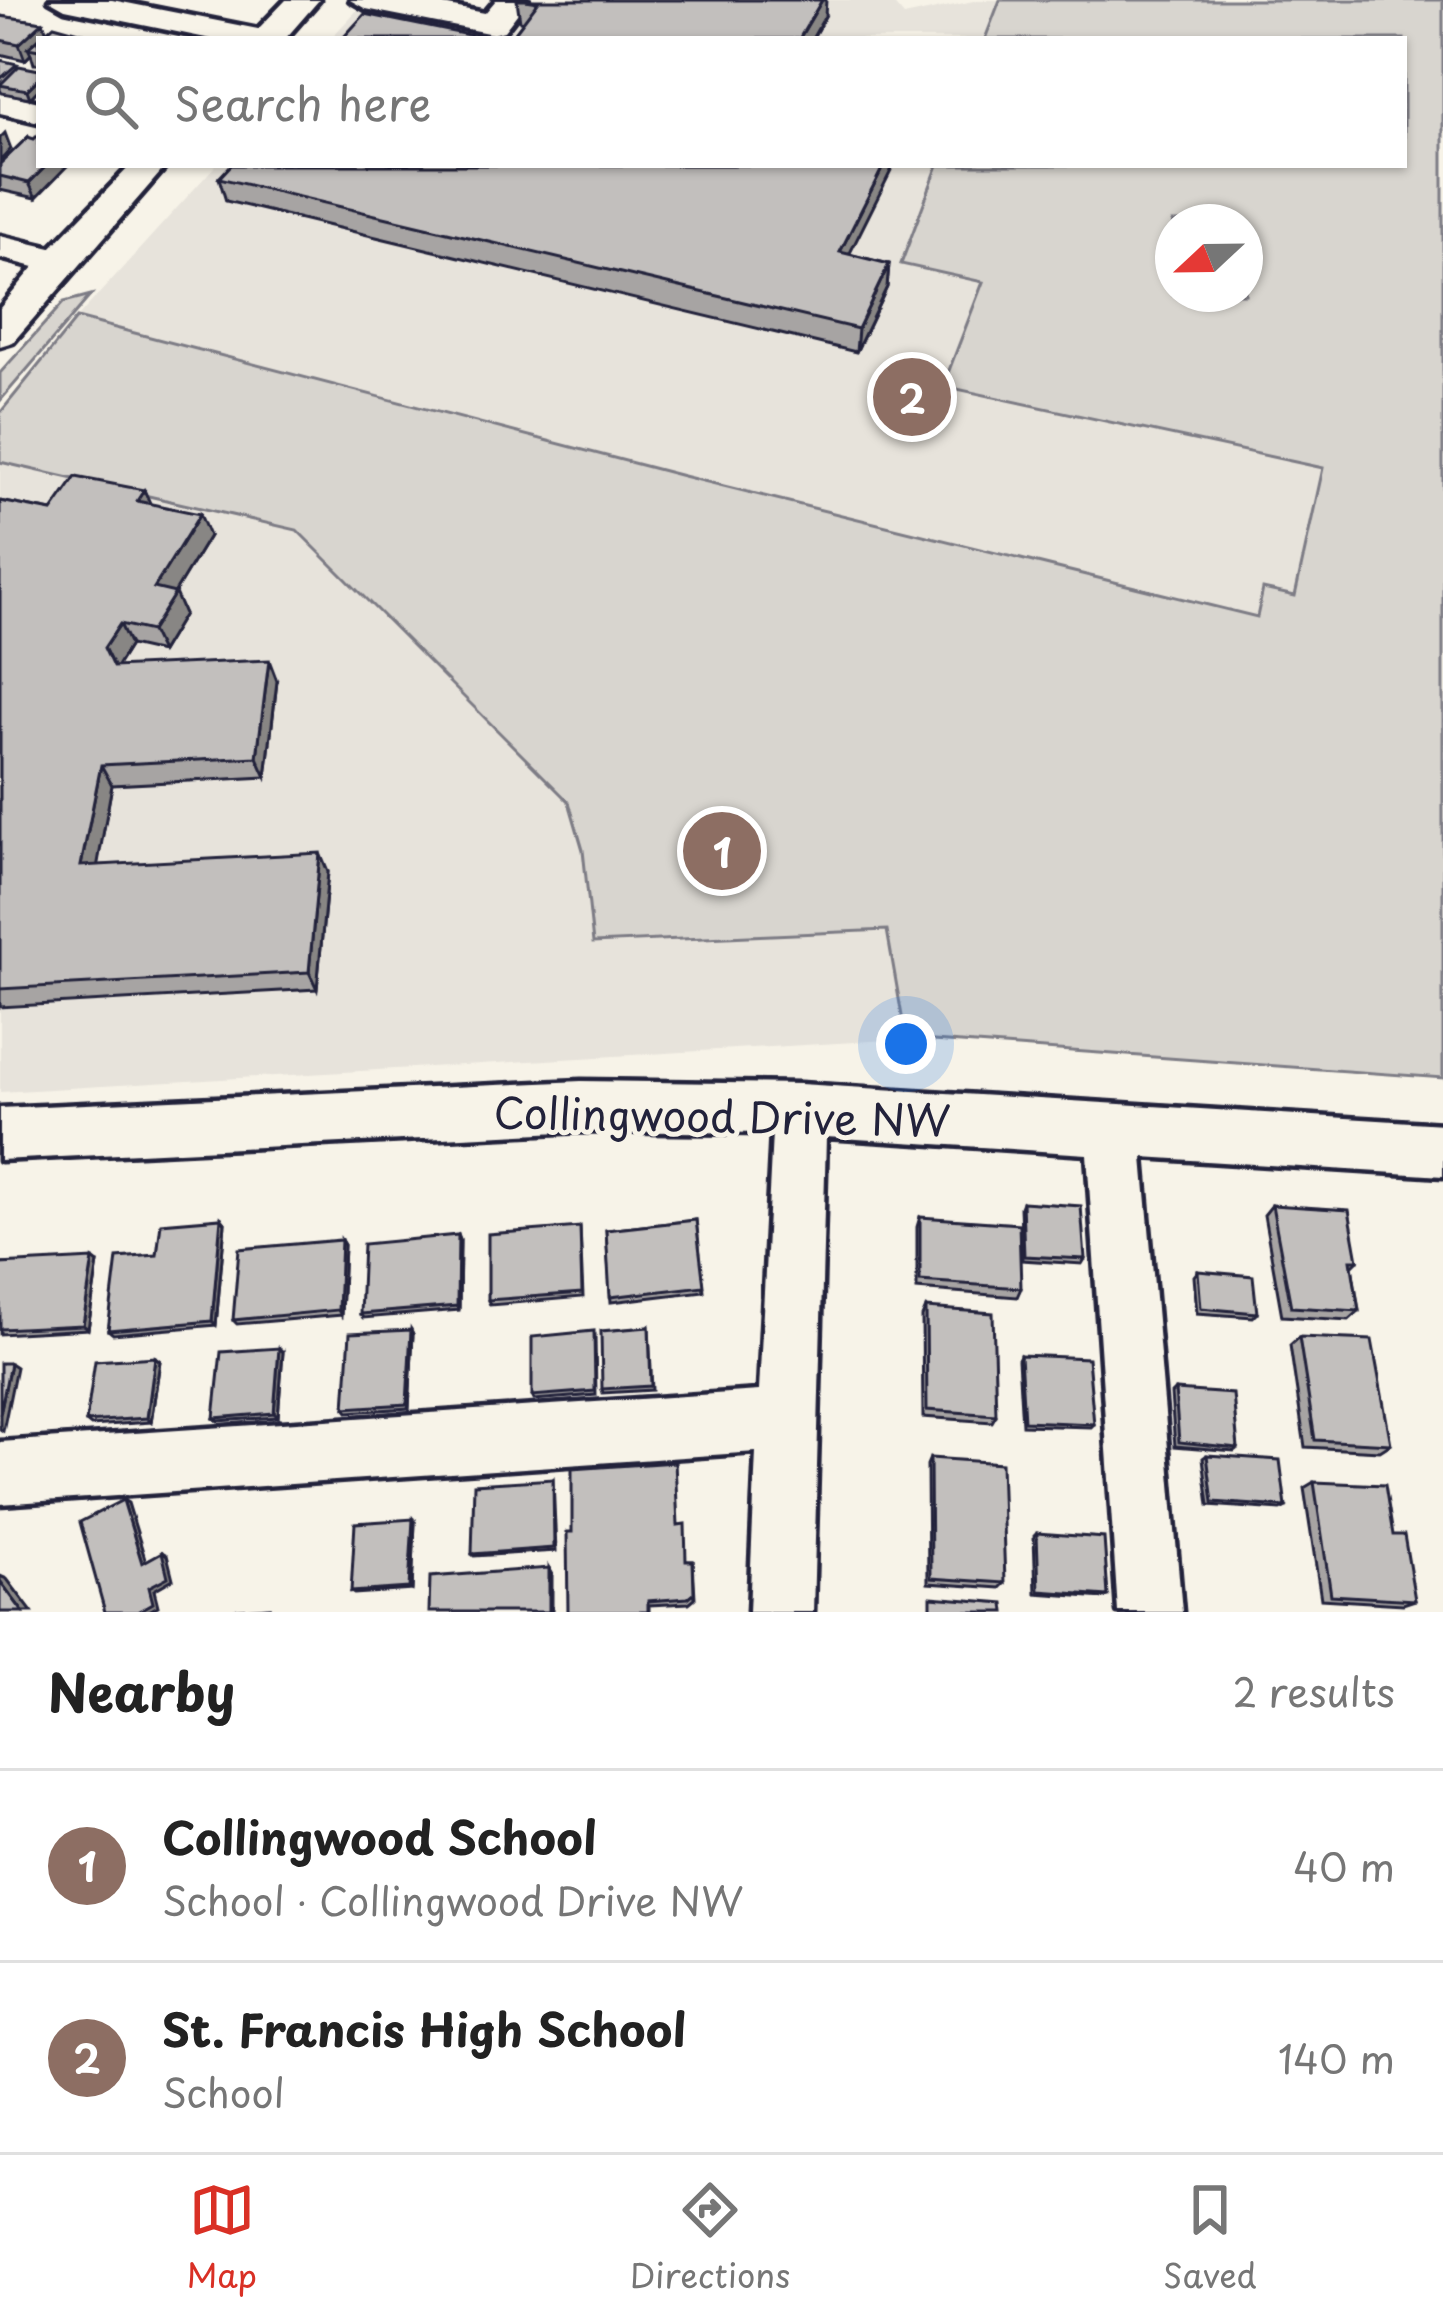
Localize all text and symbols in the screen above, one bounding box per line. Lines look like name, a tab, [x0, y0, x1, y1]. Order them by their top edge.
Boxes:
search box	[36, 36, 1407, 168]
text: Search here	[174, 68, 431, 136]
icon: search	[78, 69, 144, 135]
north arrow	[1155, 204, 1263, 312]
pin: 2	[873, 352, 951, 442]
pin: 1	[683, 806, 761, 896]
your location	[876, 1014, 936, 1074]
street label: Collingwood Drive NW	[493, 1080, 951, 1150]
text: Nearby	[48, 1652, 235, 1729]
text: 2 results	[1233, 1661, 1395, 1720]
text: Collingwood School	[162, 1802, 597, 1870]
text: 1	[78, 1836, 96, 1895]
text: 40 m	[1293, 1836, 1395, 1895]
text: School · Collingwood Drive NW	[162, 1870, 743, 1929]
text: St. Francis High School	[162, 1994, 686, 2062]
text: 2	[73, 2028, 101, 2087]
text: 140 m	[1278, 2028, 1395, 2087]
text: School	[162, 2062, 285, 2121]
tab: Map	[186, 2177, 257, 2299]
tab: Directions	[630, 2177, 790, 2299]
tab: Saved	[1163, 2177, 1257, 2299]

